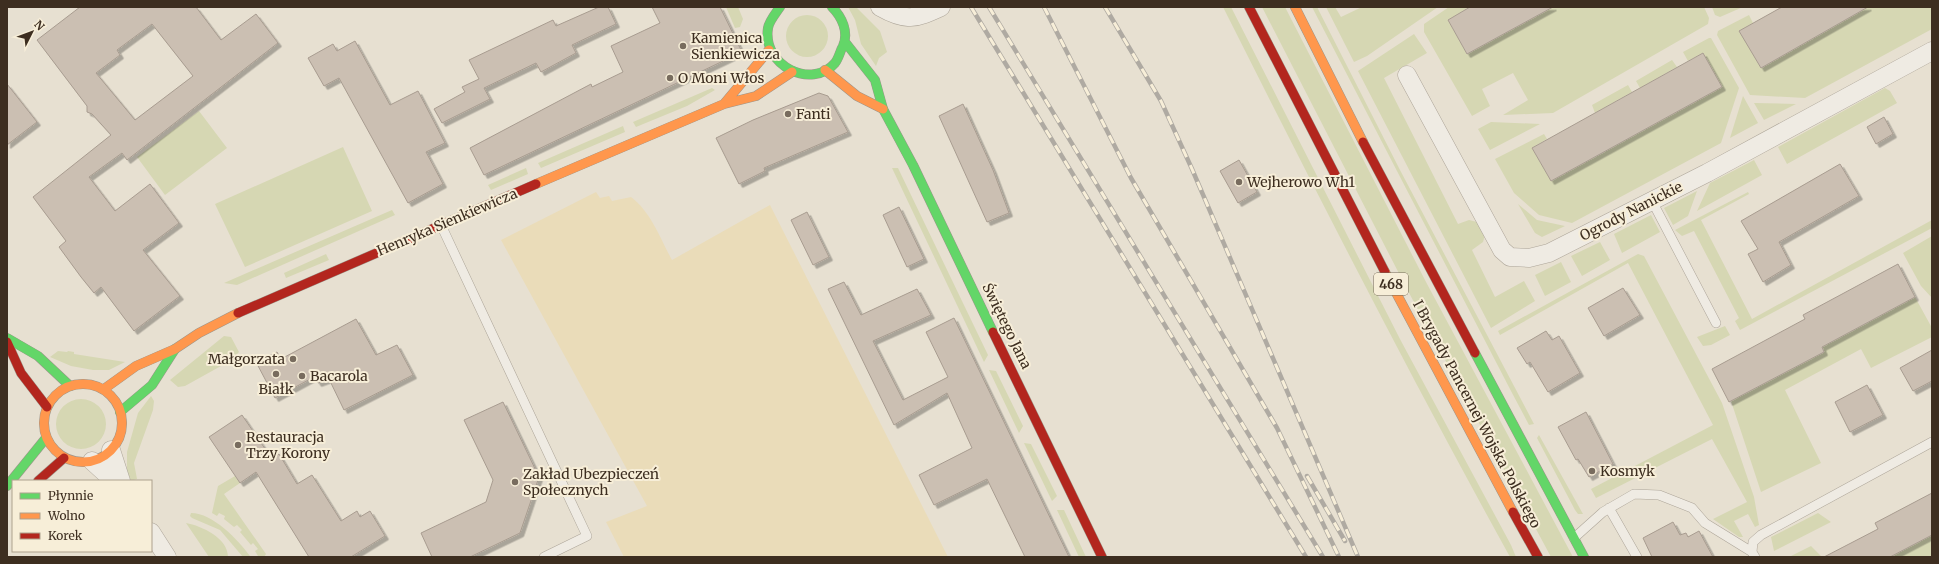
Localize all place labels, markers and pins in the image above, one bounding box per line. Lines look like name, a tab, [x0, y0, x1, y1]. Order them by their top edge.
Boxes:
place label: Kamienica Sienkiewicza	[691, 29, 780, 63]
marker: Kamienica Sienkiewicza	[678, 41, 688, 51]
place label: O Moni Włos	[678, 69, 764, 87]
marker: O Moni Włos	[665, 73, 675, 83]
place label: Fanti	[796, 105, 831, 123]
marker: Fanti	[783, 109, 793, 119]
place label: Wejherowo Wh1	[1246, 173, 1355, 191]
marker: Wejherowo Wh1	[1234, 177, 1244, 187]
place label: Małgorzata	[208, 350, 285, 368]
marker: Małgorzata	[288, 354, 298, 364]
place label: Bacarola	[310, 367, 368, 385]
marker: Białk	[271, 369, 281, 379]
marker: Bacarola	[297, 371, 307, 381]
place label: Białk	[258, 380, 294, 398]
place label: Restauracja Trzy Korony	[246, 428, 331, 462]
marker: Restauracja Trzy Korony	[233, 440, 243, 450]
place label: Kosmyk	[1600, 462, 1655, 480]
place label: Zakład Ubezpieczeń Społecznych	[523, 465, 659, 499]
marker: Kosmyk	[1587, 466, 1597, 476]
marker: Zakład Ubezpieczeń Społecznych	[510, 477, 520, 487]

